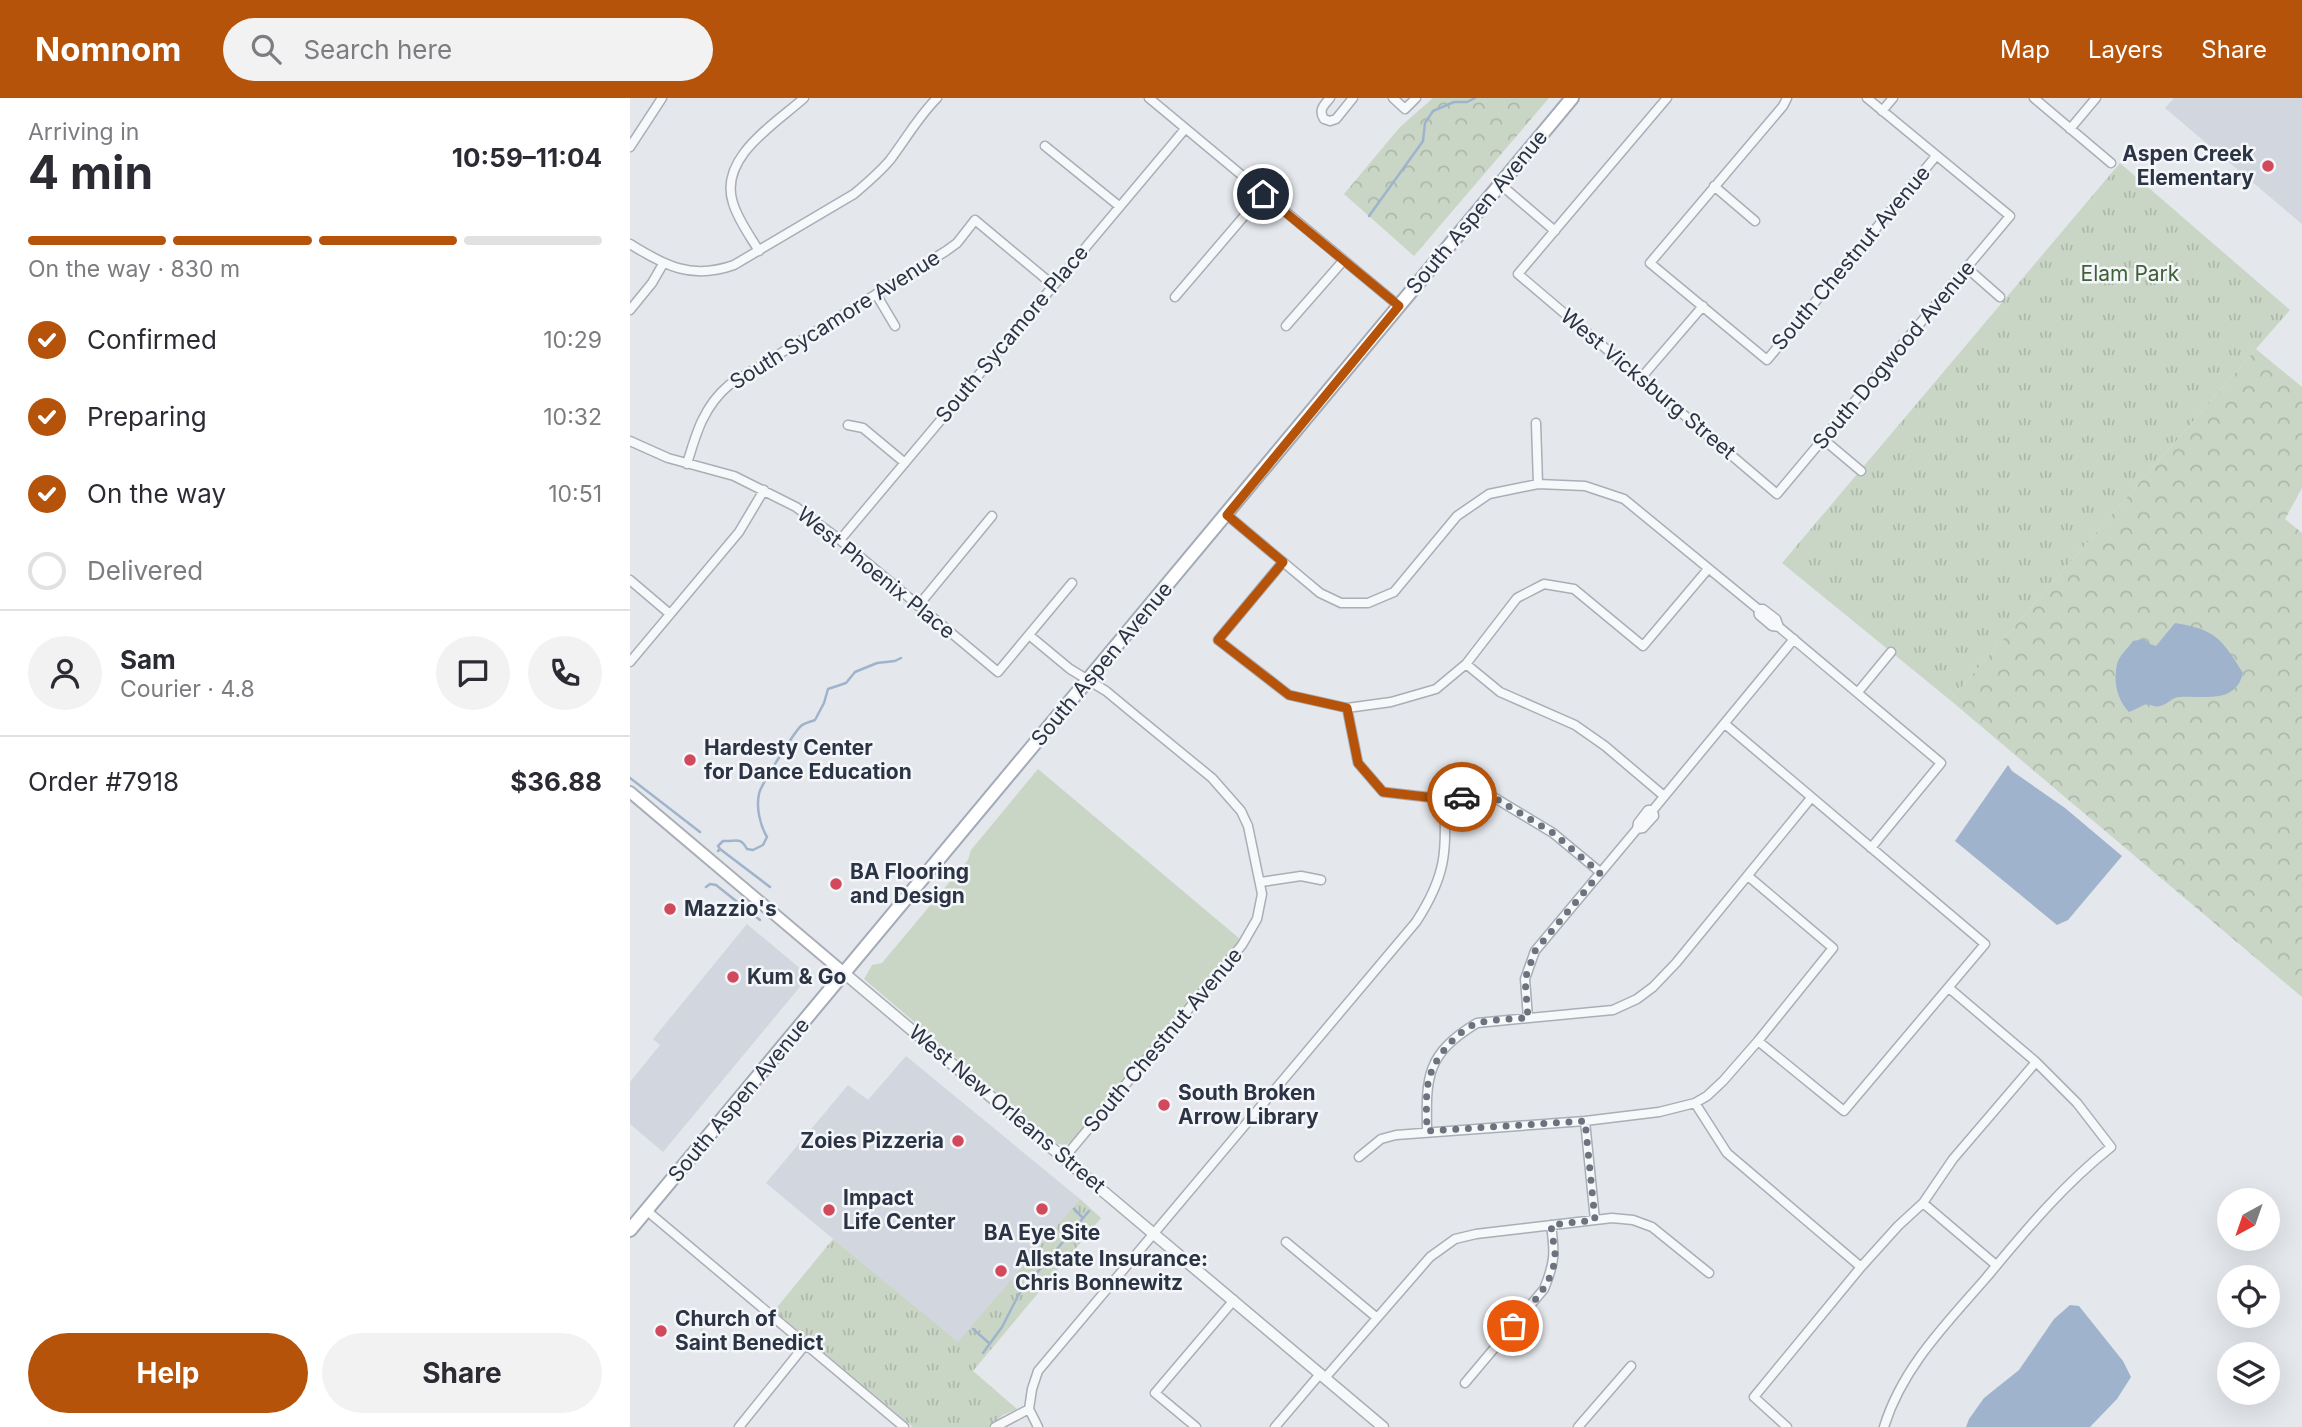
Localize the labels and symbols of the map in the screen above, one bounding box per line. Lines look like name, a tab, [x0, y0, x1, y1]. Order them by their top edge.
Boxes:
street label: South Aspen Avenue	[1401, 125, 1553, 299]
place label: Aspen Creek Elementary	[2122, 141, 2255, 190]
marker: Aspen Creek Elementary	[2260, 158, 2276, 174]
street label: South Chestnut Avenue	[1766, 160, 1935, 355]
pin	[1233, 164, 1293, 224]
street label: South Sycamore Place	[930, 240, 1093, 427]
street label: South Sycamore Avenue	[725, 245, 944, 395]
street label: South Dogwood Avenue	[1807, 255, 1980, 454]
park label: Elam Park	[2081, 261, 2180, 286]
street label: West Vicksburg Street	[1556, 303, 1741, 464]
street label: West Phoenix Place	[792, 501, 960, 644]
street label: South Aspen Avenue	[1026, 577, 1178, 751]
place label: Hardesty Center for Dance Education	[704, 735, 912, 784]
marker: Hardesty Center for Dance Education	[682, 752, 698, 768]
courier	[1427, 762, 1497, 832]
place label: BA Flooring and Design	[850, 859, 969, 908]
marker: BA Flooring and Design	[828, 876, 844, 892]
place label: Mazzio's	[684, 896, 777, 921]
marker: Mazzio's	[662, 901, 678, 917]
street label: South Chestnut Avenue	[1078, 942, 1247, 1137]
place label: Kum & Go	[747, 964, 846, 989]
marker: Kum & Go	[725, 969, 741, 985]
street label: South Aspen Avenue	[663, 1013, 815, 1187]
street label: West New Orleans Street	[904, 1019, 1111, 1198]
place label: South Broken Arrow Library	[1178, 1080, 1319, 1129]
marker: South Broken Arrow Library	[1156, 1097, 1172, 1113]
place label: Zoies Pizzeria	[800, 1128, 944, 1153]
marker: Zoies Pizzeria	[950, 1133, 966, 1149]
place label: Impact Life Center	[843, 1185, 956, 1234]
north arrow	[2217, 1188, 2280, 1251]
marker: BA Eye Site	[1034, 1201, 1050, 1217]
marker: Impact Life Center	[821, 1202, 837, 1218]
place label: BA Eye Site	[984, 1220, 1100, 1245]
place label: Allstate Insurance: Chris Bonnewitz	[1015, 1246, 1208, 1295]
marker: Allstate Insurance: Chris Bonnewitz	[993, 1263, 1009, 1279]
pin	[1483, 1296, 1543, 1356]
place label: Church of Saint Benedict	[675, 1306, 824, 1355]
marker: Church of Saint Benedict	[653, 1323, 669, 1339]

